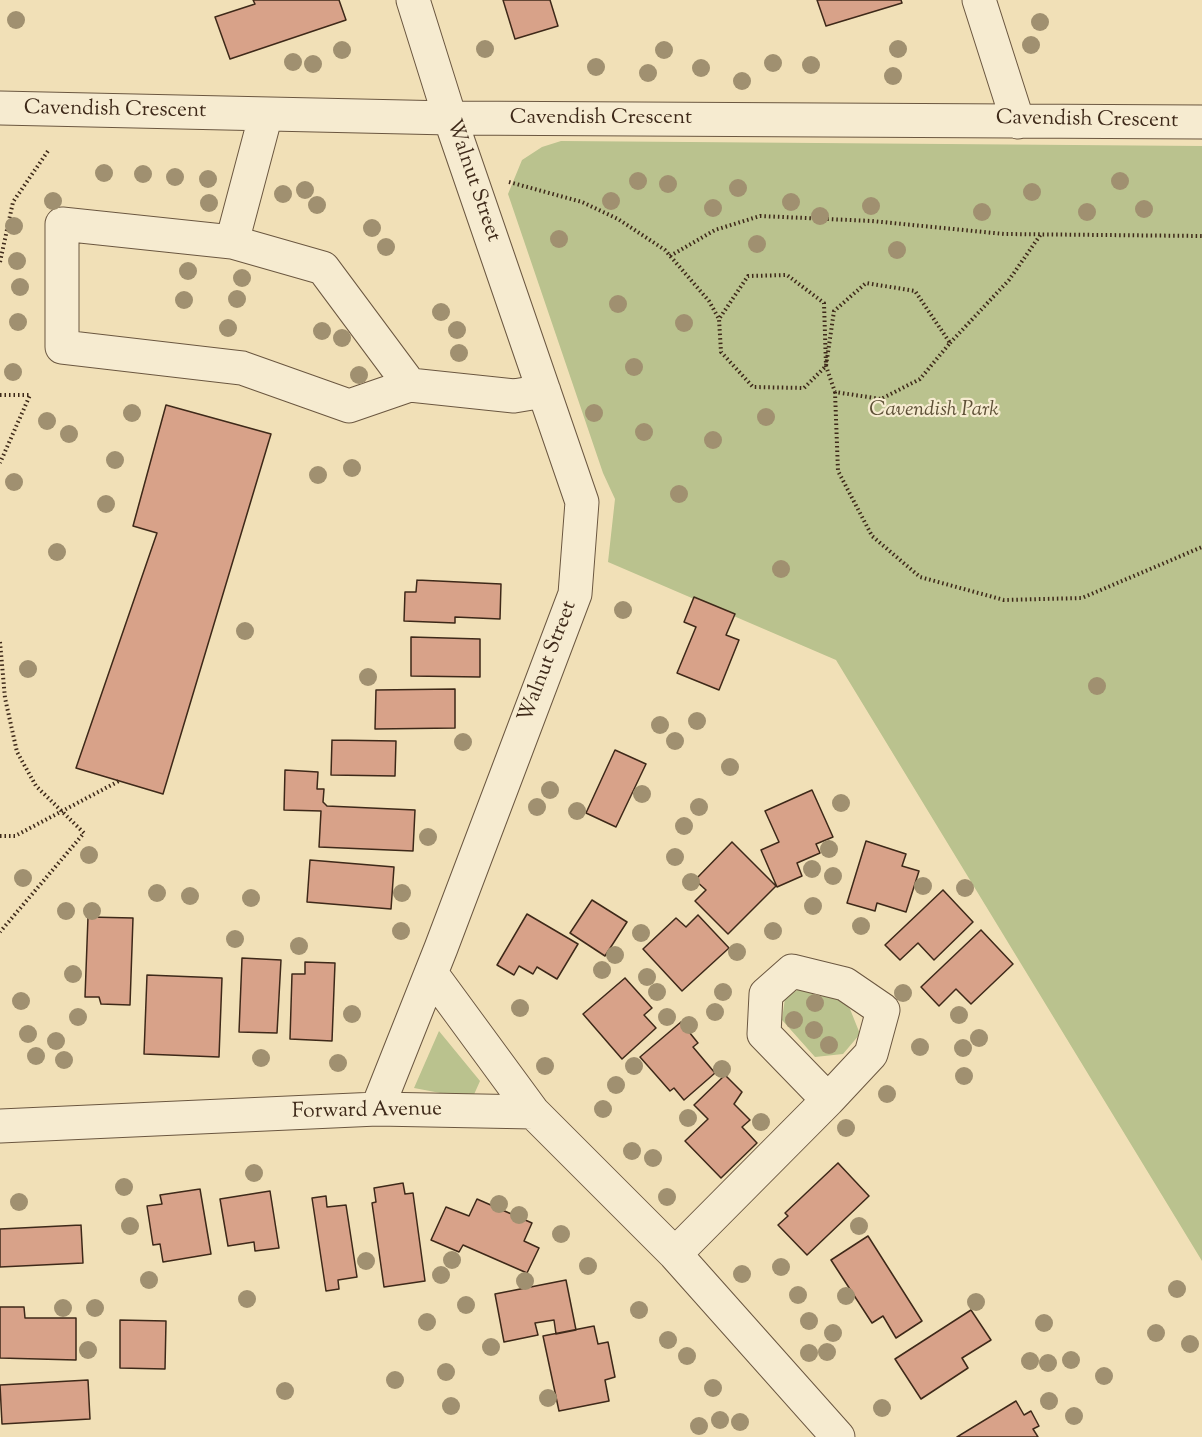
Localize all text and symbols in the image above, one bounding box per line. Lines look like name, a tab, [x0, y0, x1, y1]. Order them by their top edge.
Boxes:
street label: Cavendish Crescent	[24, 97, 206, 125]
street label: Cavendish Crescent	[510, 106, 692, 132]
street label: Cavendish Crescent	[996, 107, 1178, 135]
street label: Walnut Street	[439, 116, 505, 246]
park label: Cavendish Park	[869, 398, 999, 424]
street label: Walnut Street	[514, 598, 584, 726]
street label: Forward Avenue	[292, 1098, 442, 1126]

